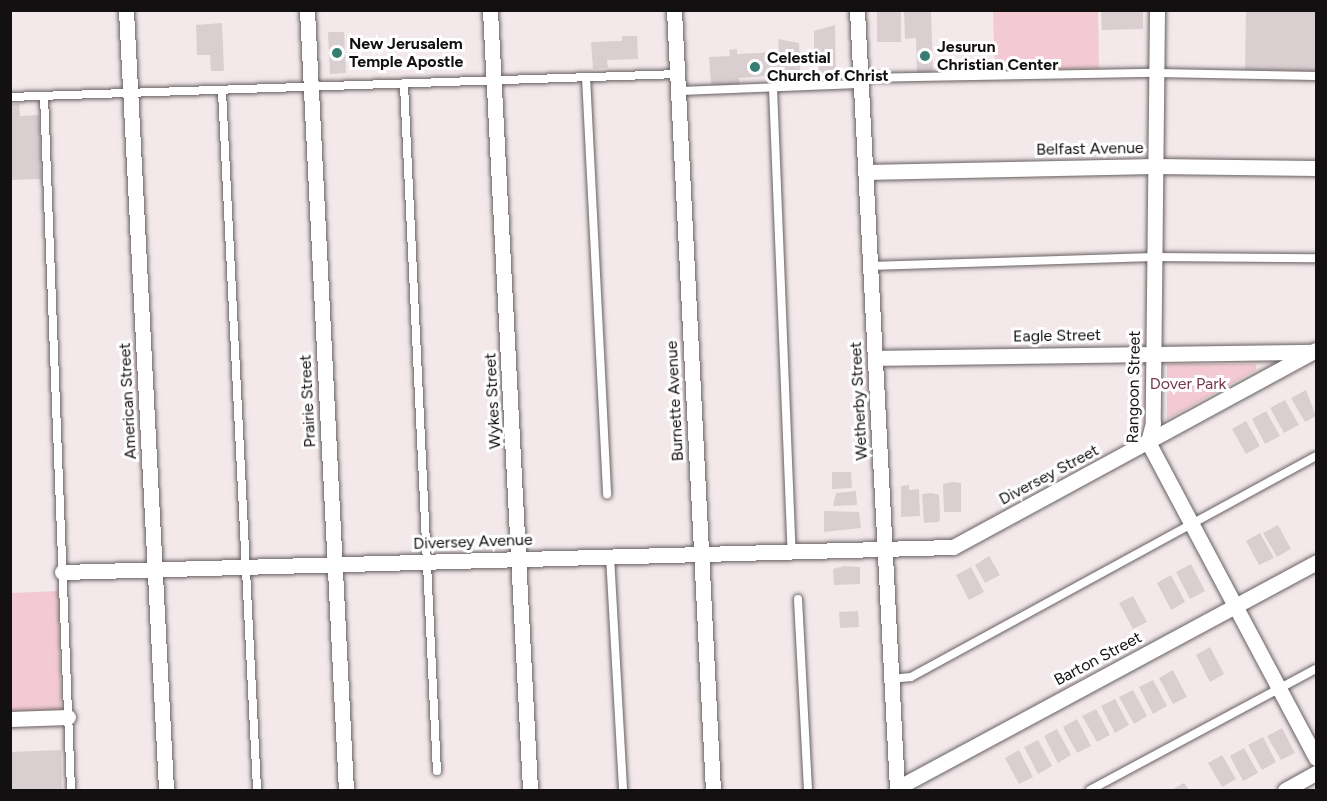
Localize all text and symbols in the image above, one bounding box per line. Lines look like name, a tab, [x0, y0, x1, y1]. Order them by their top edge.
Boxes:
place label: New Jerusalem Temple Apostle	[349, 34, 463, 72]
place label: Jesurun Christian Center	[937, 37, 1058, 75]
marker: New Jerusalem Temple Apostle	[330, 46, 344, 60]
place label: Celestial Church of Christ	[767, 48, 889, 86]
marker: Jesurun Christian Center	[918, 49, 932, 63]
marker: Celestial Church of Christ	[748, 60, 762, 74]
street label: Belfast Avenue	[1036, 138, 1144, 160]
street label: Eagle Street	[1013, 326, 1101, 346]
street label: Rangoon Street	[1123, 330, 1145, 444]
street label: Burnette Avenue	[662, 340, 688, 462]
street label: Wetherby Street	[846, 341, 872, 461]
street label: American Street	[115, 342, 141, 460]
street label: Wykes Street	[481, 352, 505, 450]
street label: Prairie Street	[296, 354, 320, 448]
park label: Dover Park	[1150, 374, 1226, 394]
street label: Diversey Street	[996, 441, 1102, 509]
street label: Diversey Avenue	[413, 530, 533, 554]
street label: Barton Street	[1051, 628, 1145, 690]

